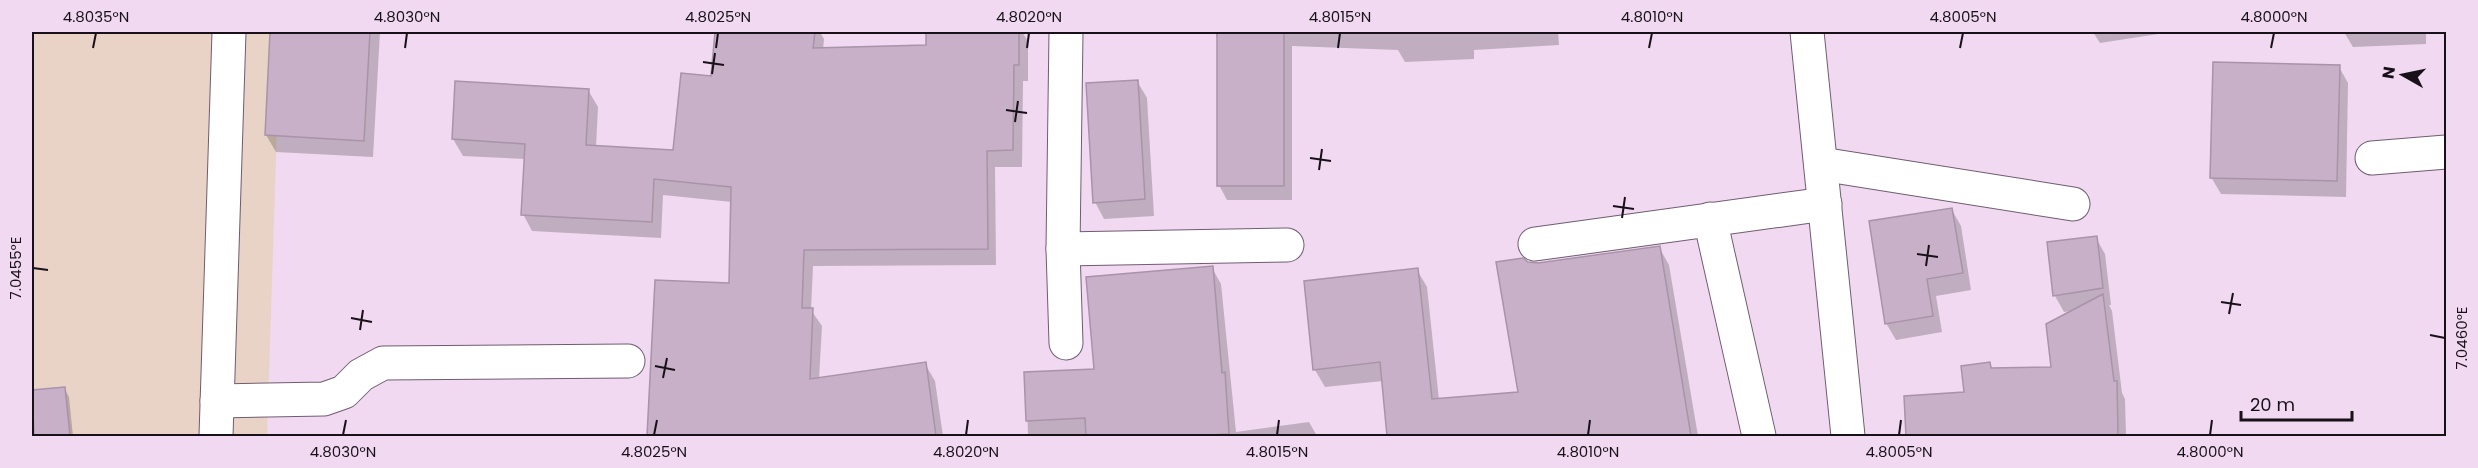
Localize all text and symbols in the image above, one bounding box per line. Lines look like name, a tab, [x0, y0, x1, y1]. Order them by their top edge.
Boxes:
text: 4.8035°N	[63, 6, 129, 27]
text: 4.8030°N	[374, 6, 440, 27]
text: 4.8025°N	[685, 6, 751, 27]
text: 4.8020°N	[996, 6, 1062, 27]
text: 4.8015°N	[1309, 6, 1371, 27]
text: 4.8010°N	[1621, 6, 1683, 27]
text: 4.8005°N	[1929, 6, 1997, 27]
text: 4.8000°N	[2240, 6, 2308, 27]
north arrow	[2373, 45, 2433, 105]
text: N	[2376, 65, 2401, 80]
text: 7.0455°E	[5, 237, 26, 299]
text: 7.0460°E	[2451, 307, 2472, 370]
scale bar	[2241, 384, 2352, 422]
text: 20 m	[2250, 392, 2295, 417]
text: 4.8030°N	[310, 441, 376, 462]
text: 4.8025°N	[621, 441, 687, 462]
text: 4.8020°N	[933, 441, 999, 462]
text: 4.8015°N	[1246, 441, 1308, 462]
text: 4.8010°N	[1557, 441, 1619, 462]
text: 4.8005°N	[1865, 441, 1933, 462]
text: 4.8000°N	[2176, 441, 2244, 462]

